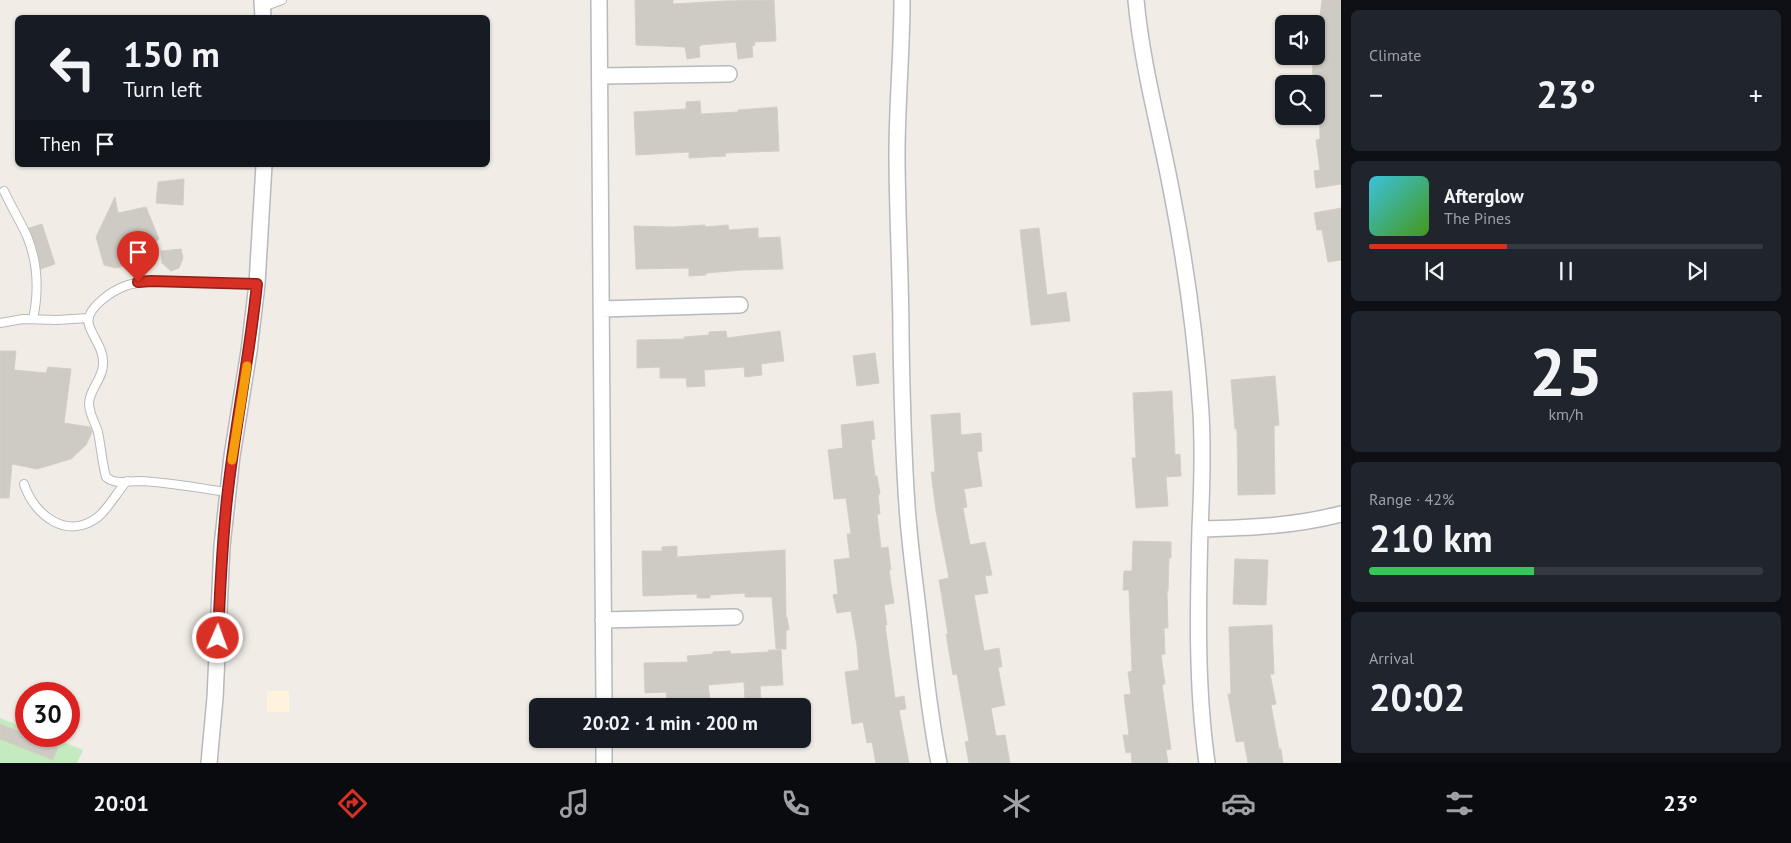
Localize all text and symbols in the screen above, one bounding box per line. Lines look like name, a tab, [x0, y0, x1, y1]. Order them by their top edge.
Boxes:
map controls	[1275, 15, 1325, 125]
button: sound	[1275, 15, 1325, 65]
text: 150 m	[123, 31, 220, 77]
icon: left	[40, 35, 105, 100]
text: Climate	[1369, 45, 1421, 65]
text: 23°	[1536, 69, 1596, 118]
text: Turn left	[123, 75, 202, 103]
button: search	[1275, 75, 1325, 125]
text: −	[1369, 76, 1383, 113]
text: +	[1749, 76, 1763, 113]
icon: arrive	[91, 130, 119, 158]
text: Then	[40, 132, 81, 156]
text: Afterglow	[1444, 184, 1524, 208]
text: The Pines	[1444, 208, 1511, 228]
pin	[117, 231, 159, 282]
icon: arrive	[124, 238, 152, 266]
icon: previous	[1421, 257, 1449, 285]
icon: pause	[1552, 257, 1580, 285]
icon: next	[1683, 257, 1711, 285]
text: 25	[1529, 329, 1603, 413]
text: km/h	[1548, 404, 1584, 424]
text: Range · 42%	[1369, 489, 1454, 509]
text: 210 km	[1369, 513, 1493, 562]
position arrow	[191, 611, 243, 663]
text: Arrival	[1369, 648, 1414, 668]
text: 20:02	[1369, 672, 1465, 721]
speed limit sign: 30	[15, 682, 80, 747]
text: 20:02 · 1 min · 200 m	[582, 711, 758, 735]
icon: directions	[335, 786, 370, 821]
icon: music	[557, 786, 592, 821]
icon: phone	[778, 786, 813, 821]
icon: climate	[999, 786, 1034, 821]
icon: car	[1221, 786, 1256, 821]
icon: filters	[1442, 786, 1477, 821]
text: 20:01	[93, 789, 149, 817]
text: 23°	[1663, 789, 1698, 817]

